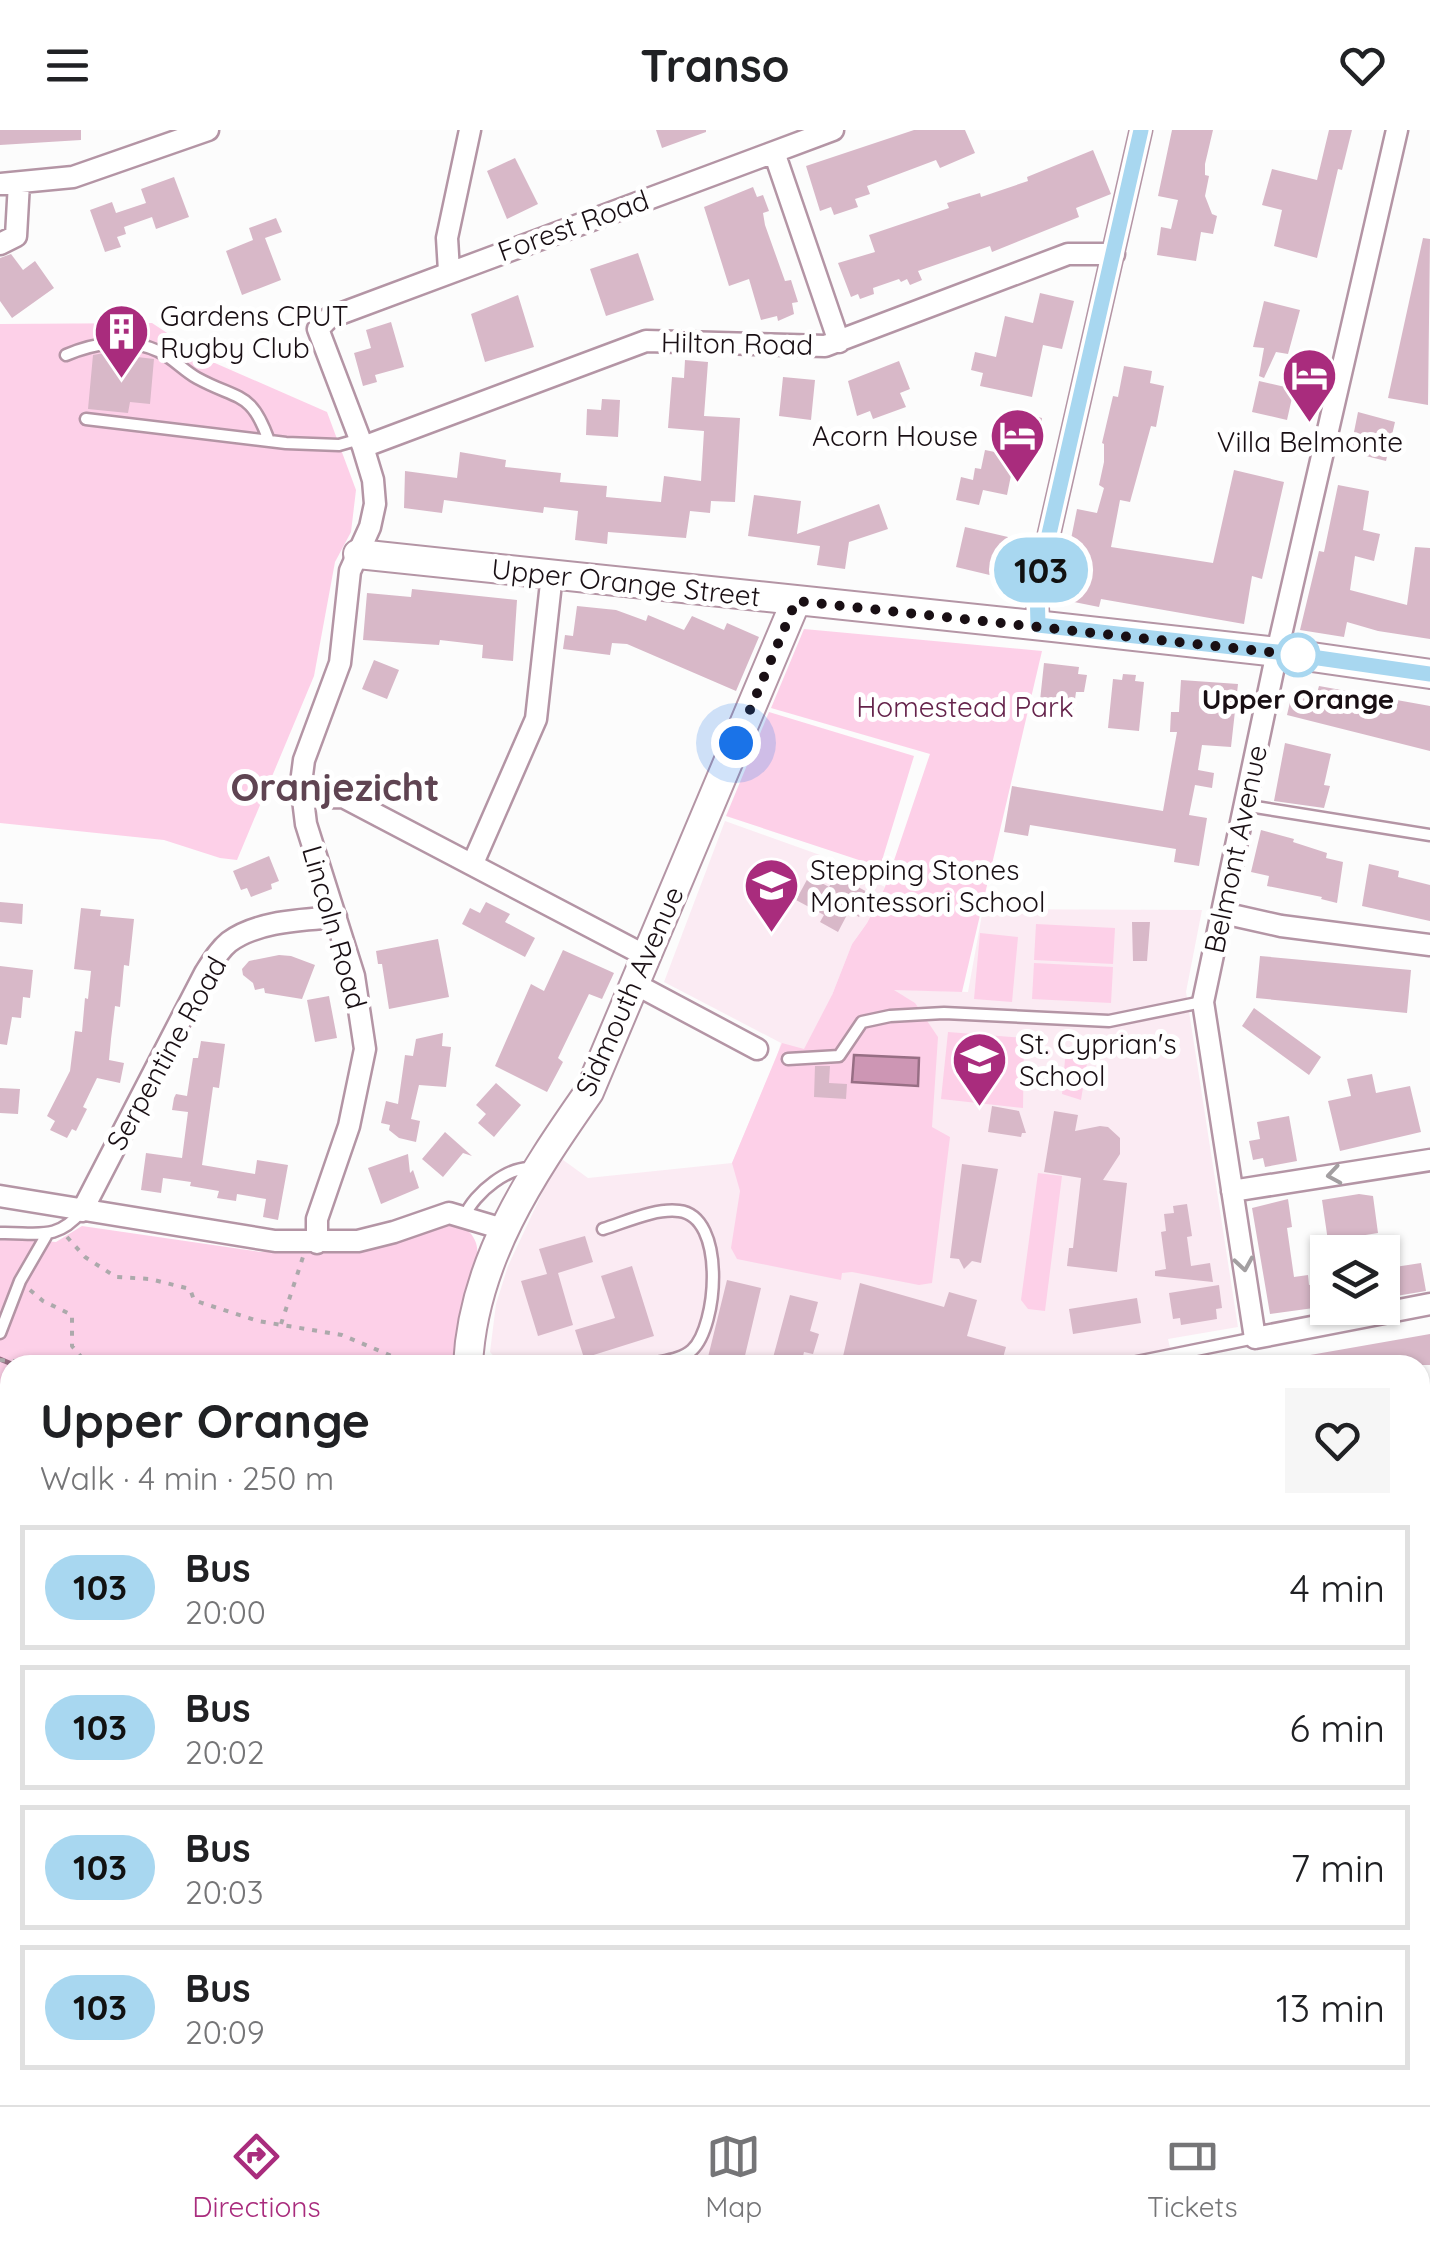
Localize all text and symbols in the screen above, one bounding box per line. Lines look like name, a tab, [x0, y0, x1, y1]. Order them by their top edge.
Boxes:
text: Transo	[640, 37, 790, 93]
icon: menu	[40, 38, 95, 93]
icon: heart	[1335, 38, 1390, 93]
street label: Forest Road	[493, 182, 653, 268]
place label: Gardens CPUT Rugby Club	[160, 298, 349, 365]
building icon: Gardens CPUT Rugby Club	[91, 301, 151, 380]
street label: Hilton Road	[661, 324, 813, 362]
hotel icon: Villa Belmonte	[1280, 345, 1340, 424]
hotel icon: Acorn House	[987, 405, 1047, 484]
place label: Acorn House	[812, 418, 978, 453]
place label: Villa Belmonte	[1217, 424, 1403, 459]
line badge: 103	[984, 538, 1098, 602]
text: 103	[1014, 548, 1068, 592]
street label: Upper Orange Street	[490, 550, 762, 614]
marker: Upper Orange	[1277, 634, 1319, 676]
place label: Upper Orange	[1202, 681, 1394, 716]
park label: Homestead Park	[856, 689, 1074, 724]
your location	[711, 718, 761, 768]
street label: Belmont Avenue	[1196, 742, 1274, 956]
district label: Oranjezicht	[230, 763, 440, 811]
street label: Lincoln Road	[295, 841, 375, 1013]
place label: Stepping Stones Montessori School	[810, 852, 1045, 919]
school or university icon: Stepping Stones Montessori School	[741, 855, 801, 934]
street label: Sidmouth Avenue	[567, 881, 691, 1101]
street label: Serpentine Road	[98, 950, 234, 1156]
place label: St. Cyprian's School	[1019, 1026, 1177, 1093]
school or university icon: St. Cyprian's School	[950, 1029, 1010, 1108]
one-way arrow	[1325, 1164, 1342, 1185]
map controls	[1310, 1235, 1400, 1325]
button: layers	[1310, 1235, 1400, 1325]
one-way arrow	[1232, 1256, 1253, 1273]
button: heart	[1285, 1388, 1390, 1493]
text: Upper Orange	[40, 1390, 370, 1450]
text: Walk · 4 min · 250 m	[40, 1458, 334, 1498]
text: Bus	[185, 1544, 251, 1592]
text: 4 min	[1290, 1564, 1385, 1612]
text: 103	[73, 1565, 127, 1609]
text: 20:00	[185, 1592, 266, 1632]
text: Bus	[185, 1684, 251, 1732]
text: 6 min	[1289, 1704, 1385, 1752]
text: 103	[73, 1705, 127, 1749]
text: 20:02	[185, 1732, 265, 1772]
text: Bus	[185, 1824, 251, 1872]
text: 7 min	[1290, 1844, 1385, 1892]
text: 103	[73, 1845, 127, 1889]
text: 20:03	[185, 1872, 264, 1912]
text: Bus	[185, 1964, 251, 2012]
text: 13 min	[1276, 1984, 1385, 2032]
text: 103	[73, 1985, 127, 2029]
text: 20:09	[185, 2012, 265, 2052]
tab: Directions	[192, 2129, 321, 2224]
tab: Map	[705, 2129, 762, 2224]
tab: Tickets	[1147, 2129, 1238, 2224]

